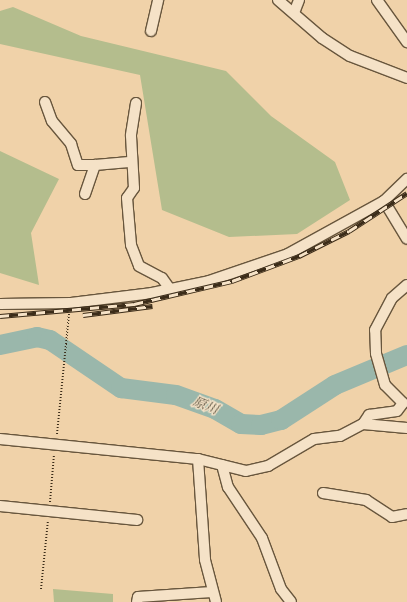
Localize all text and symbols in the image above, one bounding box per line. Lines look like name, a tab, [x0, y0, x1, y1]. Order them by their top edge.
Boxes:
water label: 原川	[190, 395, 220, 419]

